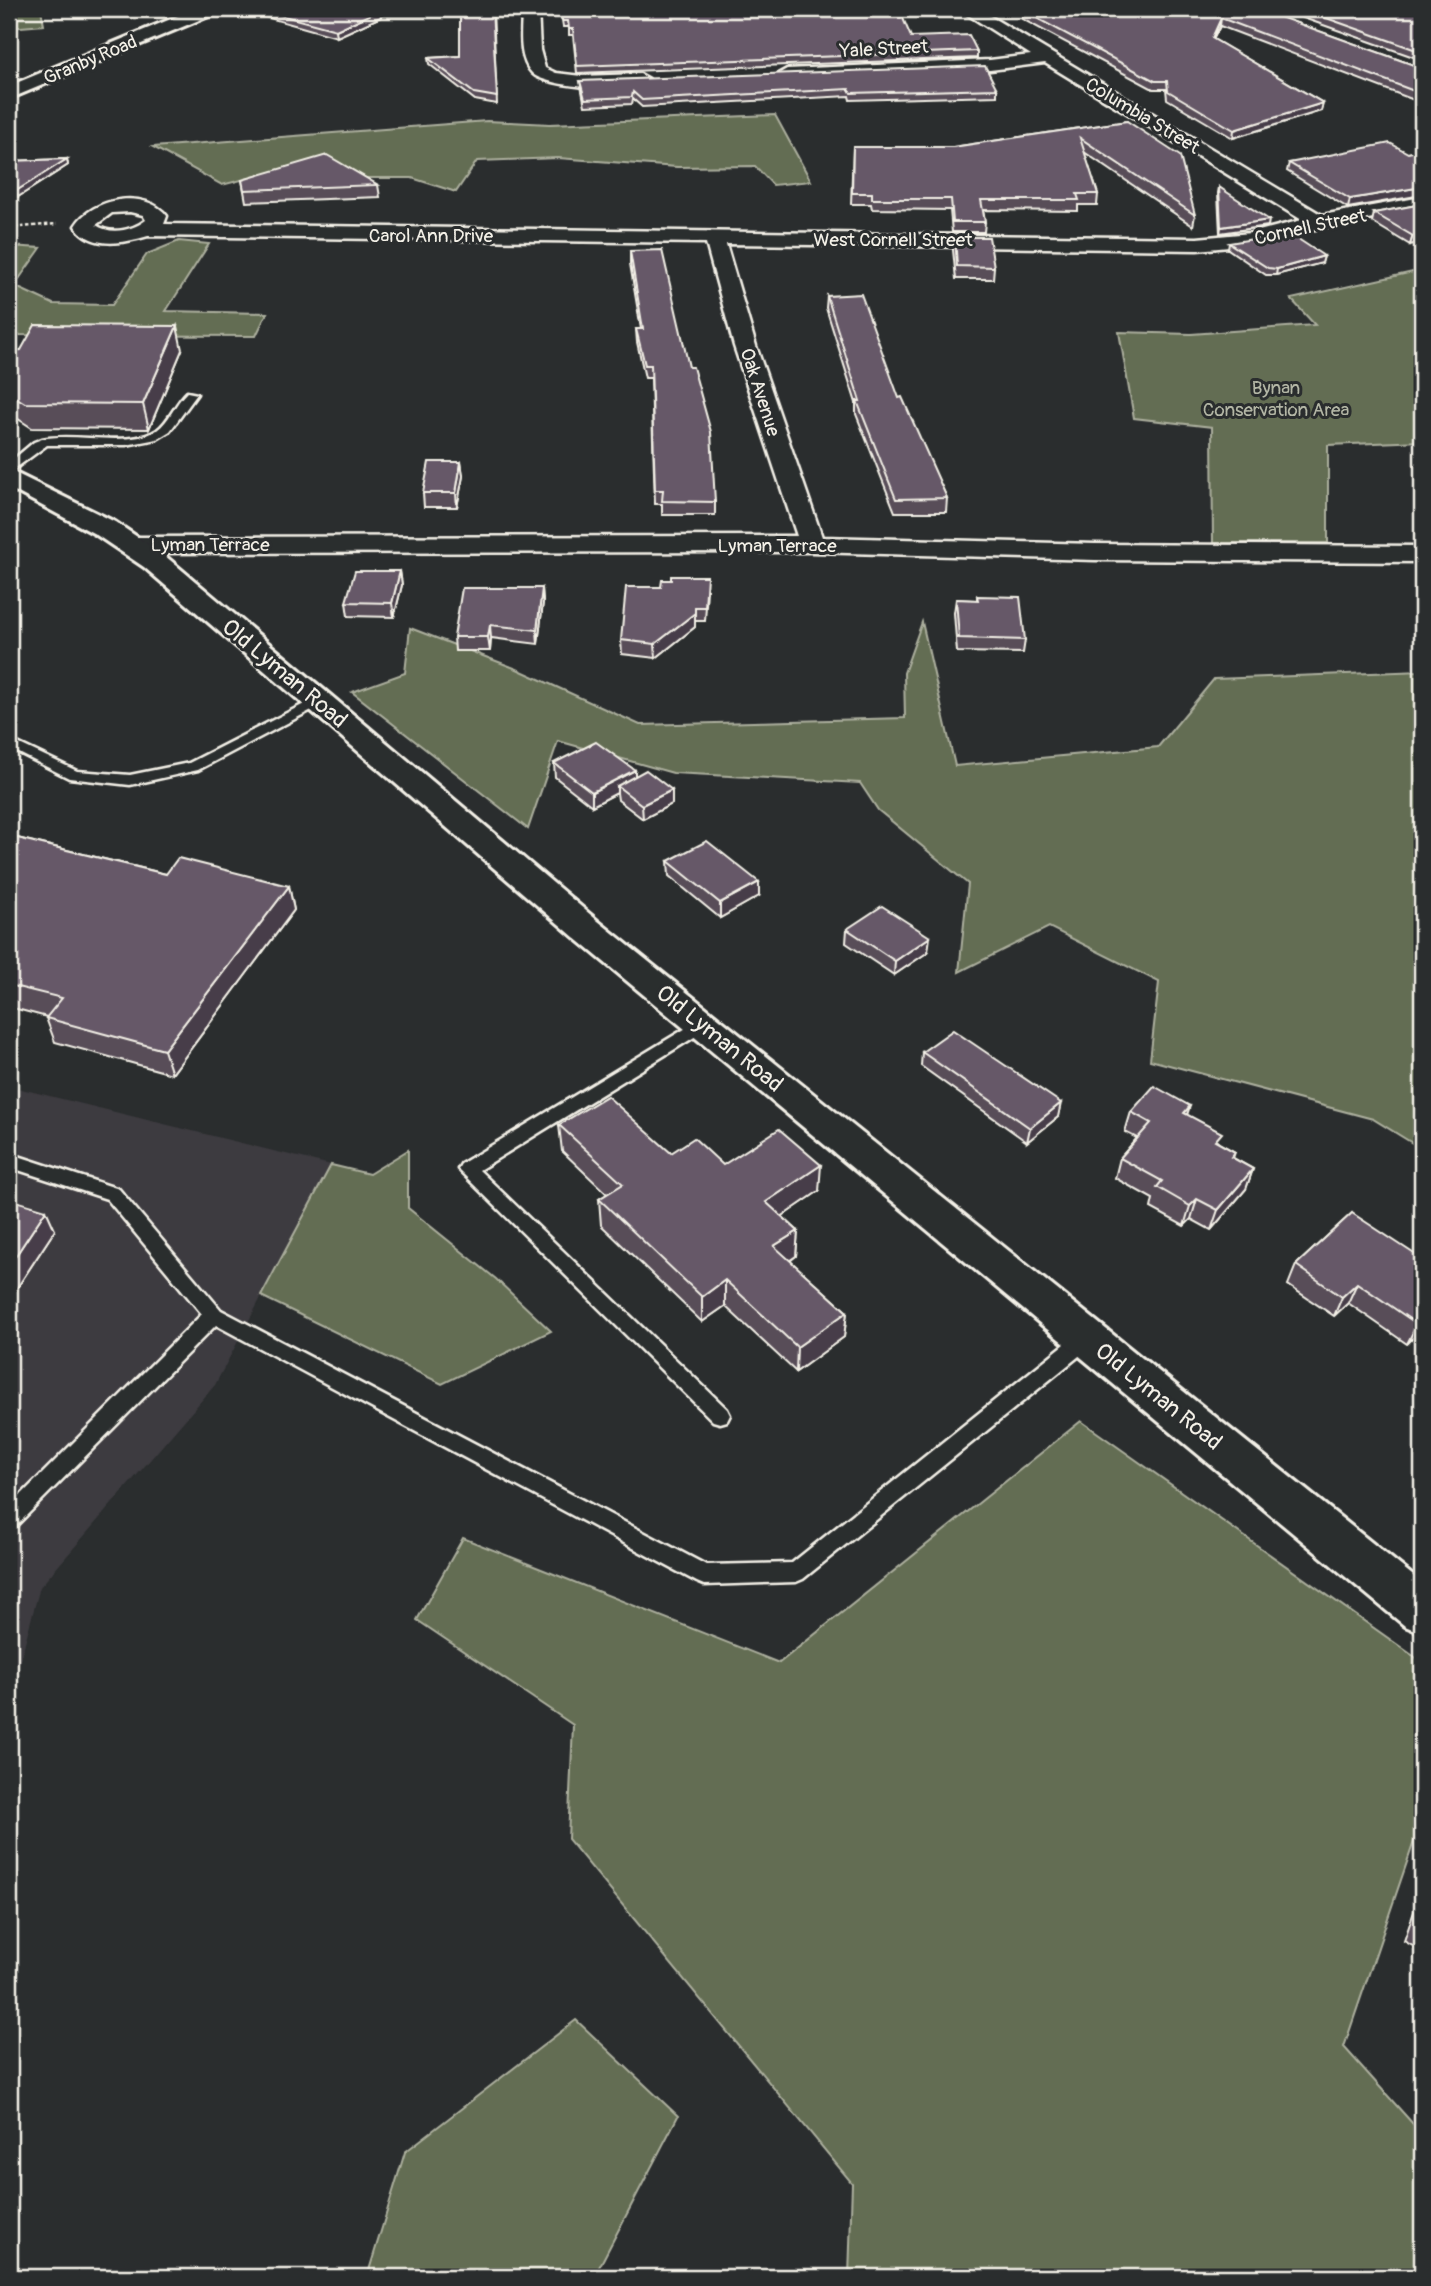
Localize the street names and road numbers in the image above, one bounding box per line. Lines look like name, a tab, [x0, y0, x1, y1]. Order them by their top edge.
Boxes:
street label: Granby Road	[40, 29, 141, 90]
street label: Yale Street	[838, 35, 929, 63]
street label: Columbia Street	[1081, 72, 1204, 160]
street label: Cornell Street	[1252, 203, 1369, 251]
street label: Carol Ann Drive	[369, 224, 494, 248]
street label: West Cornell Street	[813, 228, 973, 252]
street label: Oak Avenue	[735, 345, 786, 440]
street label: Lyman Terrace	[150, 533, 270, 557]
street label: Lyman Terrace	[717, 534, 837, 558]
street label: Old Lyman Road	[216, 612, 353, 734]
street label: Old Lyman Road	[650, 978, 789, 1098]
street label: Old Lyman Road	[1089, 1336, 1228, 1456]

